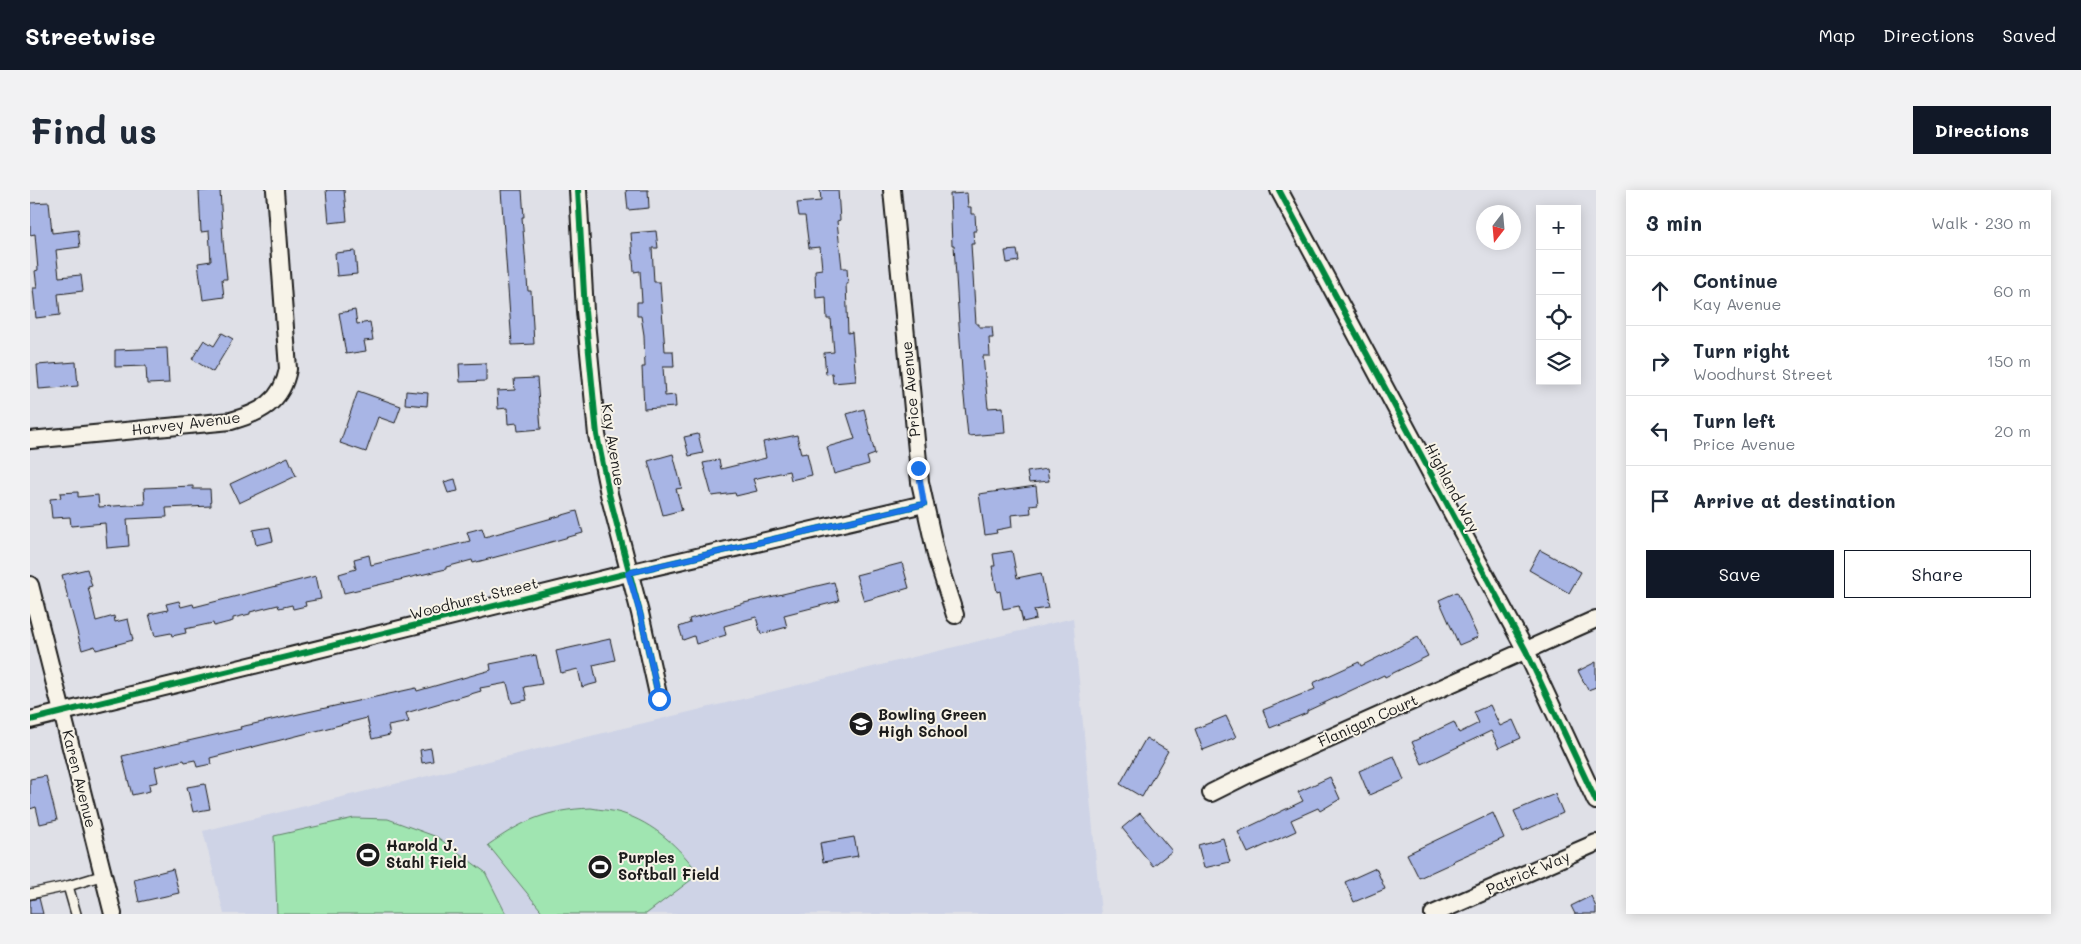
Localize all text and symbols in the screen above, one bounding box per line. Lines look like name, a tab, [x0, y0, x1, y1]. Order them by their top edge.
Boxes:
text: Streetwise	[25, 20, 155, 51]
text: Map	[1818, 23, 1855, 47]
text: Directions	[1883, 23, 1975, 47]
text: Saved	[2003, 23, 2056, 47]
button: Directions	[1913, 106, 2051, 154]
text: Find us	[30, 107, 157, 153]
north arrow	[1476, 205, 1521, 250]
map controls	[1536, 205, 1581, 385]
button: +	[1536, 205, 1581, 250]
text: 3 min	[1646, 209, 1702, 236]
text: Walk · 230 m	[1931, 212, 2031, 233]
button: −	[1536, 250, 1581, 295]
text: Continue	[1693, 268, 1778, 293]
icon: ahead	[1646, 277, 1674, 305]
text: 60 m	[1994, 280, 2031, 301]
text: Kay Avenue	[1693, 293, 1782, 314]
button: locate	[1536, 295, 1581, 340]
text: Turn right	[1693, 338, 1790, 363]
street label: Price Avenue	[896, 340, 924, 438]
button: layers	[1536, 340, 1581, 385]
icon: right	[1646, 347, 1674, 375]
text: 150 m	[1987, 350, 2031, 371]
text: Woodhurst Street	[1693, 363, 1833, 384]
street label: Kay Avenue	[598, 402, 630, 487]
street label: Harvey Avenue	[130, 406, 241, 440]
text: Turn left	[1693, 408, 1776, 433]
icon: left	[1646, 417, 1674, 445]
text: 20 m	[1994, 420, 2031, 441]
text: Price Avenue	[1693, 433, 1796, 454]
street label: Highland Way	[1421, 439, 1485, 536]
route end	[907, 457, 930, 480]
icon: arrive	[1646, 487, 1674, 515]
text: Arrive at destination	[1693, 488, 1896, 513]
button: Save	[1646, 550, 1834, 598]
button: Share	[1844, 550, 2031, 598]
street label: Woodhurst Street	[408, 572, 540, 624]
route start	[648, 688, 671, 711]
street label: Flanigan Court	[1314, 689, 1421, 751]
place label: Bowling Green High School	[878, 704, 987, 741]
school or university icon: Bowling Green High School	[848, 711, 874, 737]
street label: Karen Avenue	[58, 728, 102, 830]
place label: Harold J. Stahl Field	[386, 835, 467, 872]
sports icon: Harold J. Stahl Field	[355, 842, 381, 868]
street label: Patrick Way	[1483, 845, 1573, 899]
place label: Purples Softball Field	[618, 847, 720, 884]
sports icon: Purples Softball Field	[587, 854, 613, 880]

